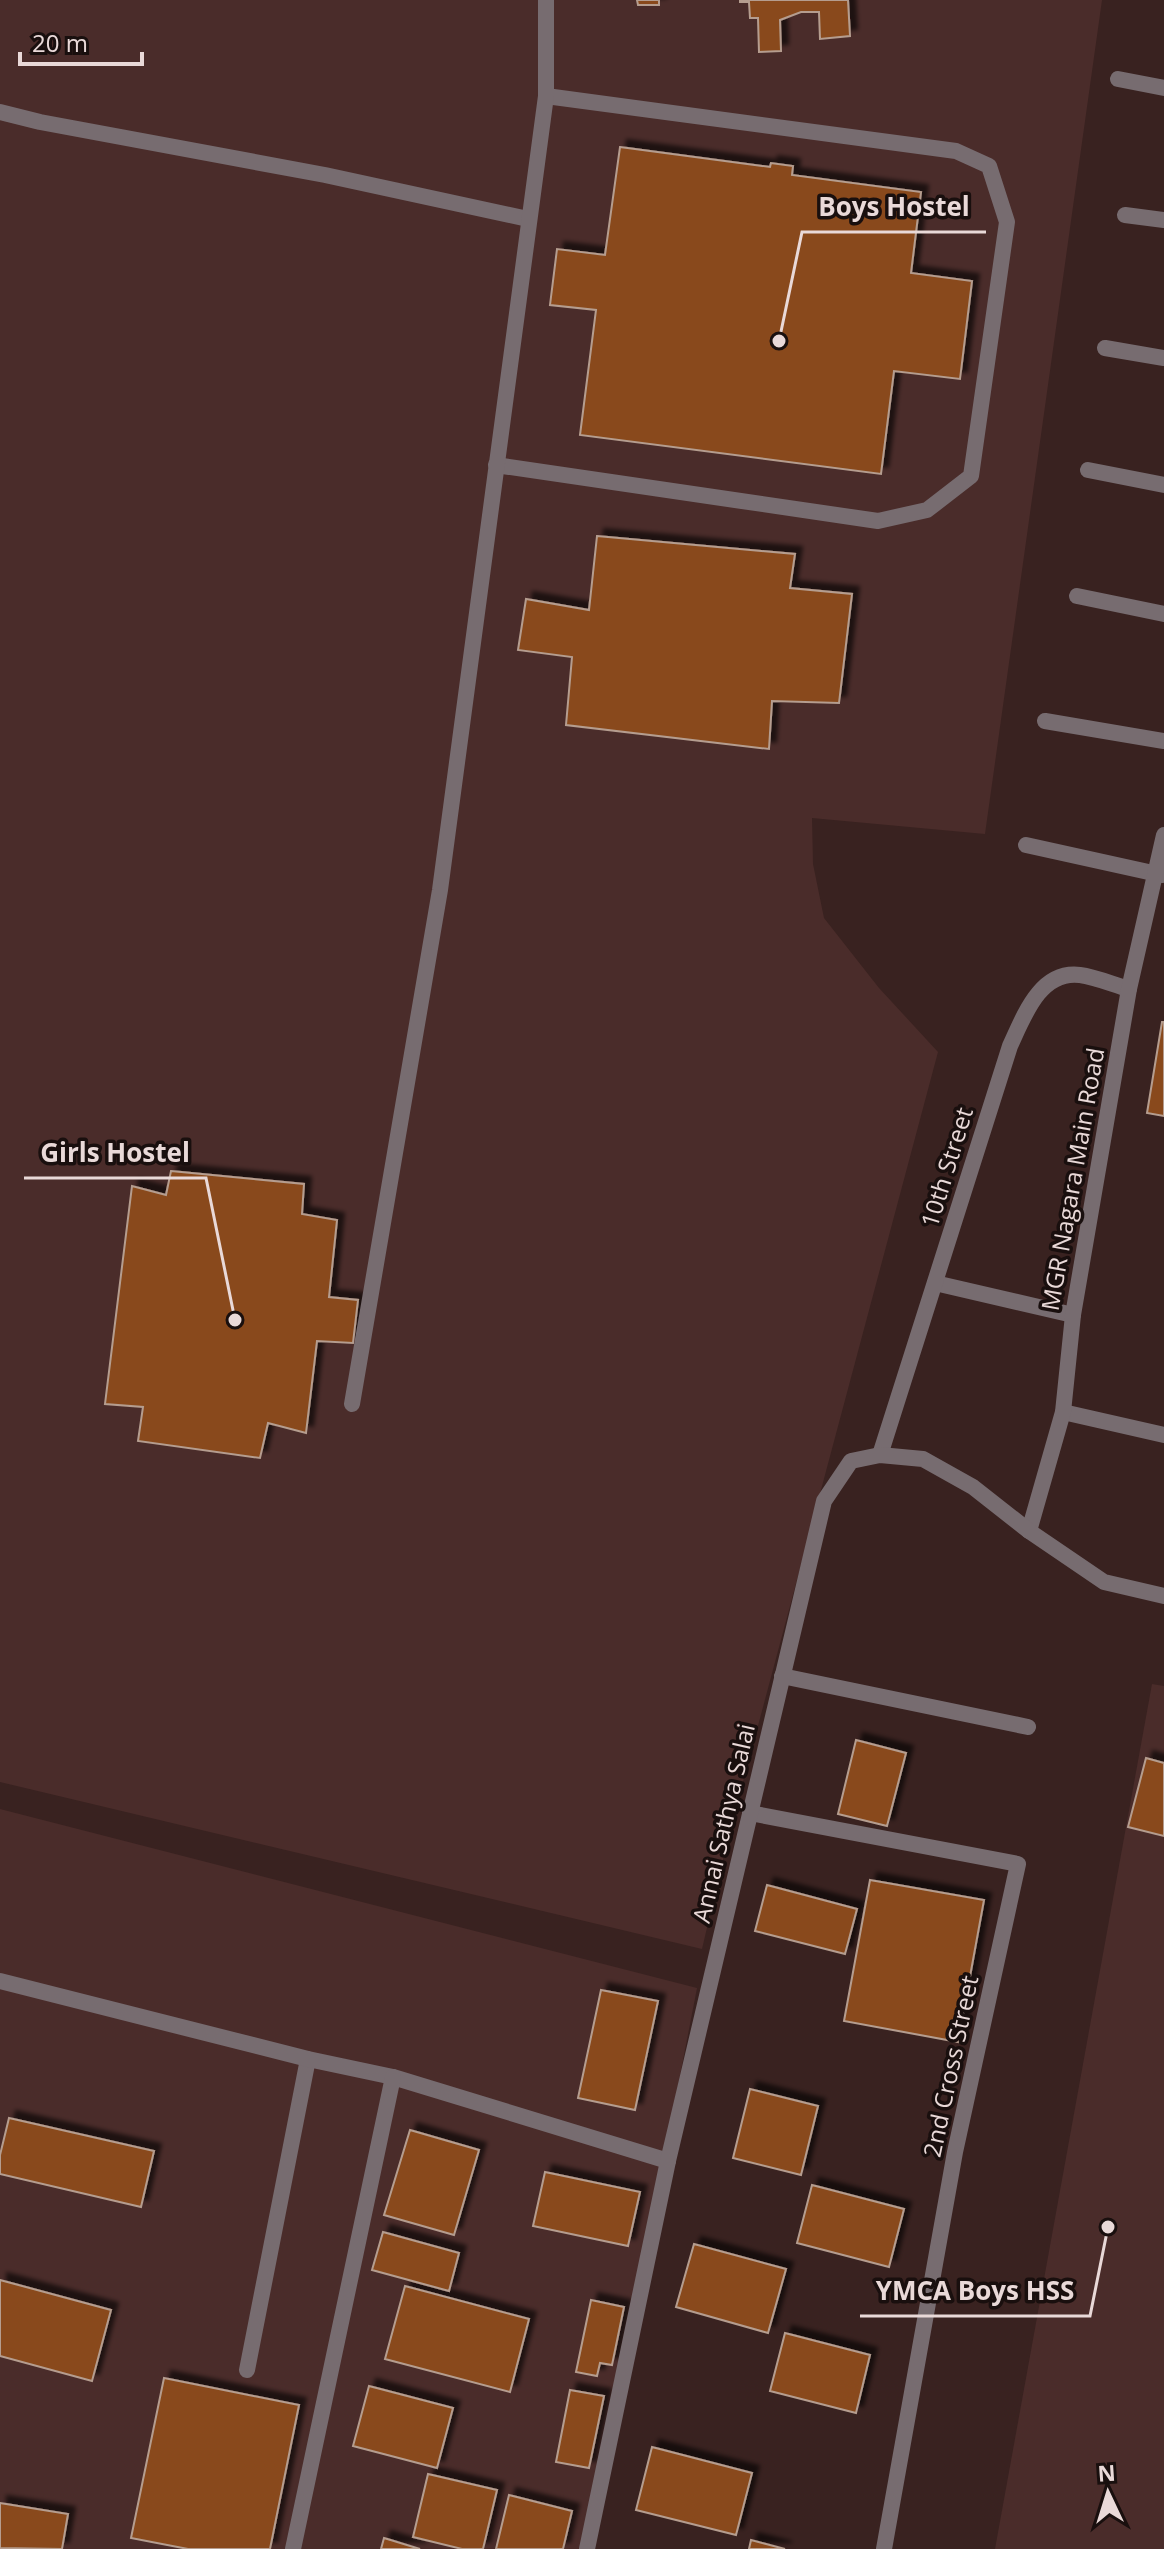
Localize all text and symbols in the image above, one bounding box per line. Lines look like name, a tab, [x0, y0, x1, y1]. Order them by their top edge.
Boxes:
scale bar	[20, 16, 142, 66]
text: 20 m	[32, 26, 88, 59]
callout: Boys Hostel	[802, 182, 986, 232]
text: Boys Hostel	[818, 188, 970, 224]
street label: MGR Nagara Main Road	[1033, 1045, 1111, 1313]
street label: 10th Street	[912, 1103, 980, 1231]
callout: Girls Hostel	[24, 1128, 206, 1178]
text: Girls Hostel	[40, 1134, 190, 1170]
street label: Annai Sathya Salai	[684, 1720, 762, 1926]
street label: 2nd Cross Street	[915, 1972, 985, 2160]
callout: YMCA Boys HSS	[860, 2266, 1090, 2316]
text: YMCA Boys HSS	[876, 2272, 1074, 2308]
north arrow	[1068, 2453, 1148, 2533]
text: N	[1097, 2456, 1117, 2488]

